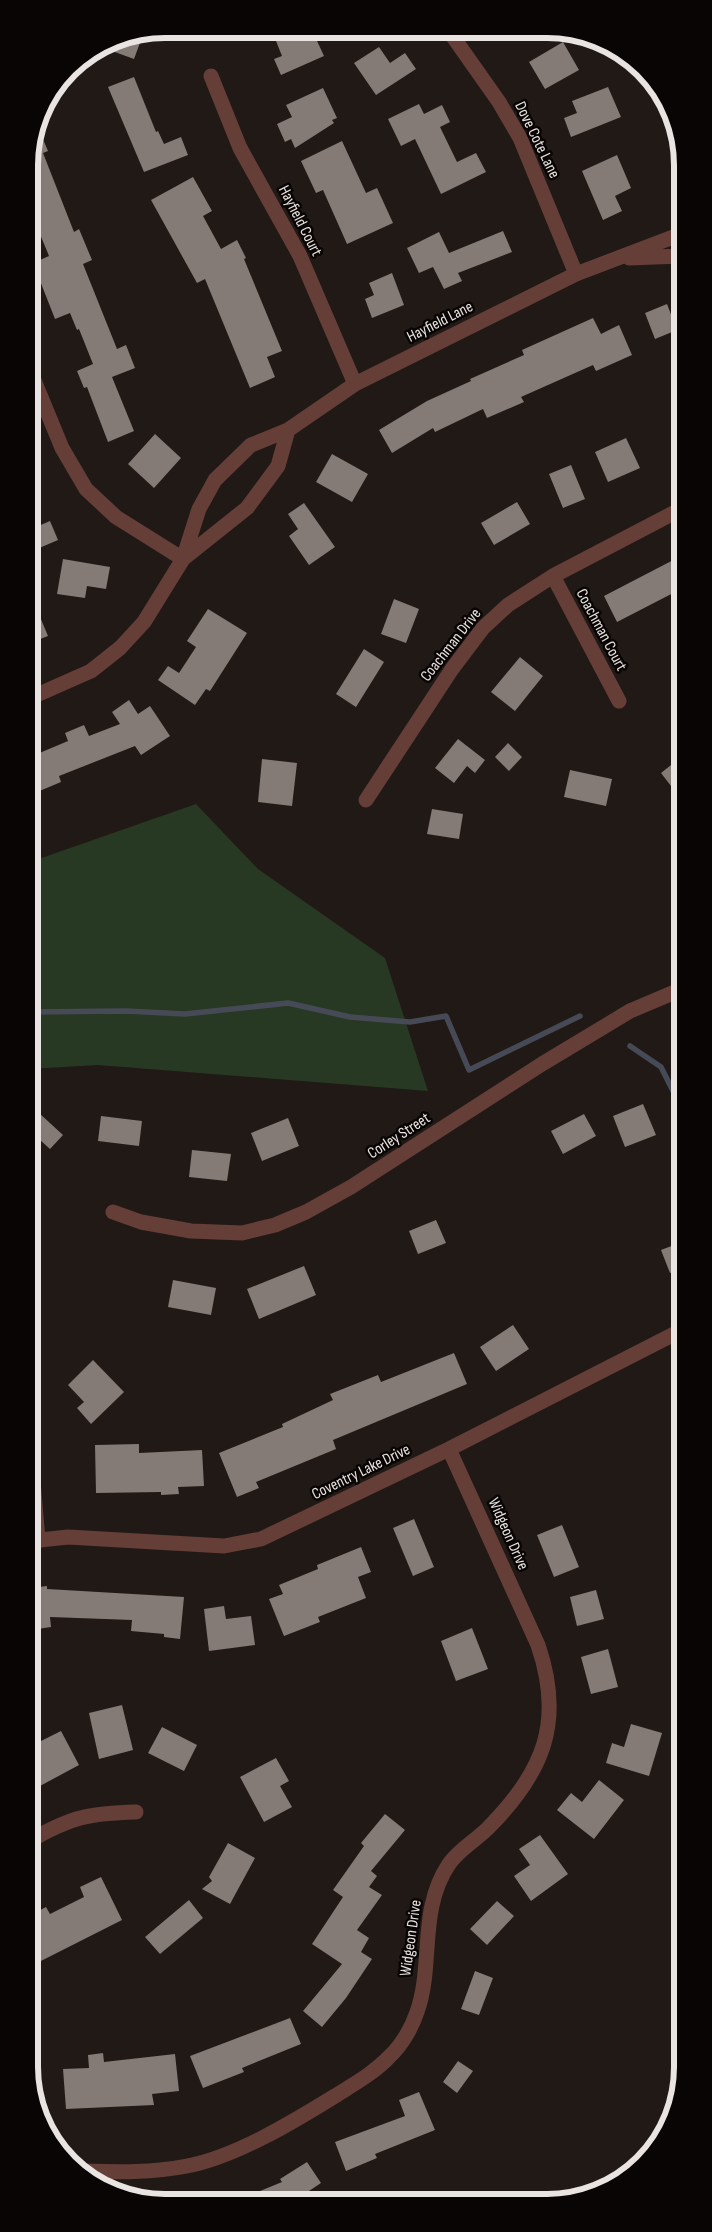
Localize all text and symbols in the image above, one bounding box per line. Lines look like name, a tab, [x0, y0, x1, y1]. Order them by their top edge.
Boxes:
street label: Dove Cote Lane	[510, 99, 564, 181]
street label: Hayfield Court	[274, 183, 326, 260]
street label: Hayfield Lane	[404, 297, 476, 347]
street label: Coachman Court	[571, 586, 631, 674]
street label: Coachman Drive	[417, 605, 485, 685]
street label: Corley Street	[364, 1109, 434, 1163]
street label: Coventry Lake Drive	[309, 1440, 413, 1504]
street label: Widgeon Drive	[484, 1495, 532, 1573]
street label: Widgeon Drive	[396, 1899, 426, 1977]

